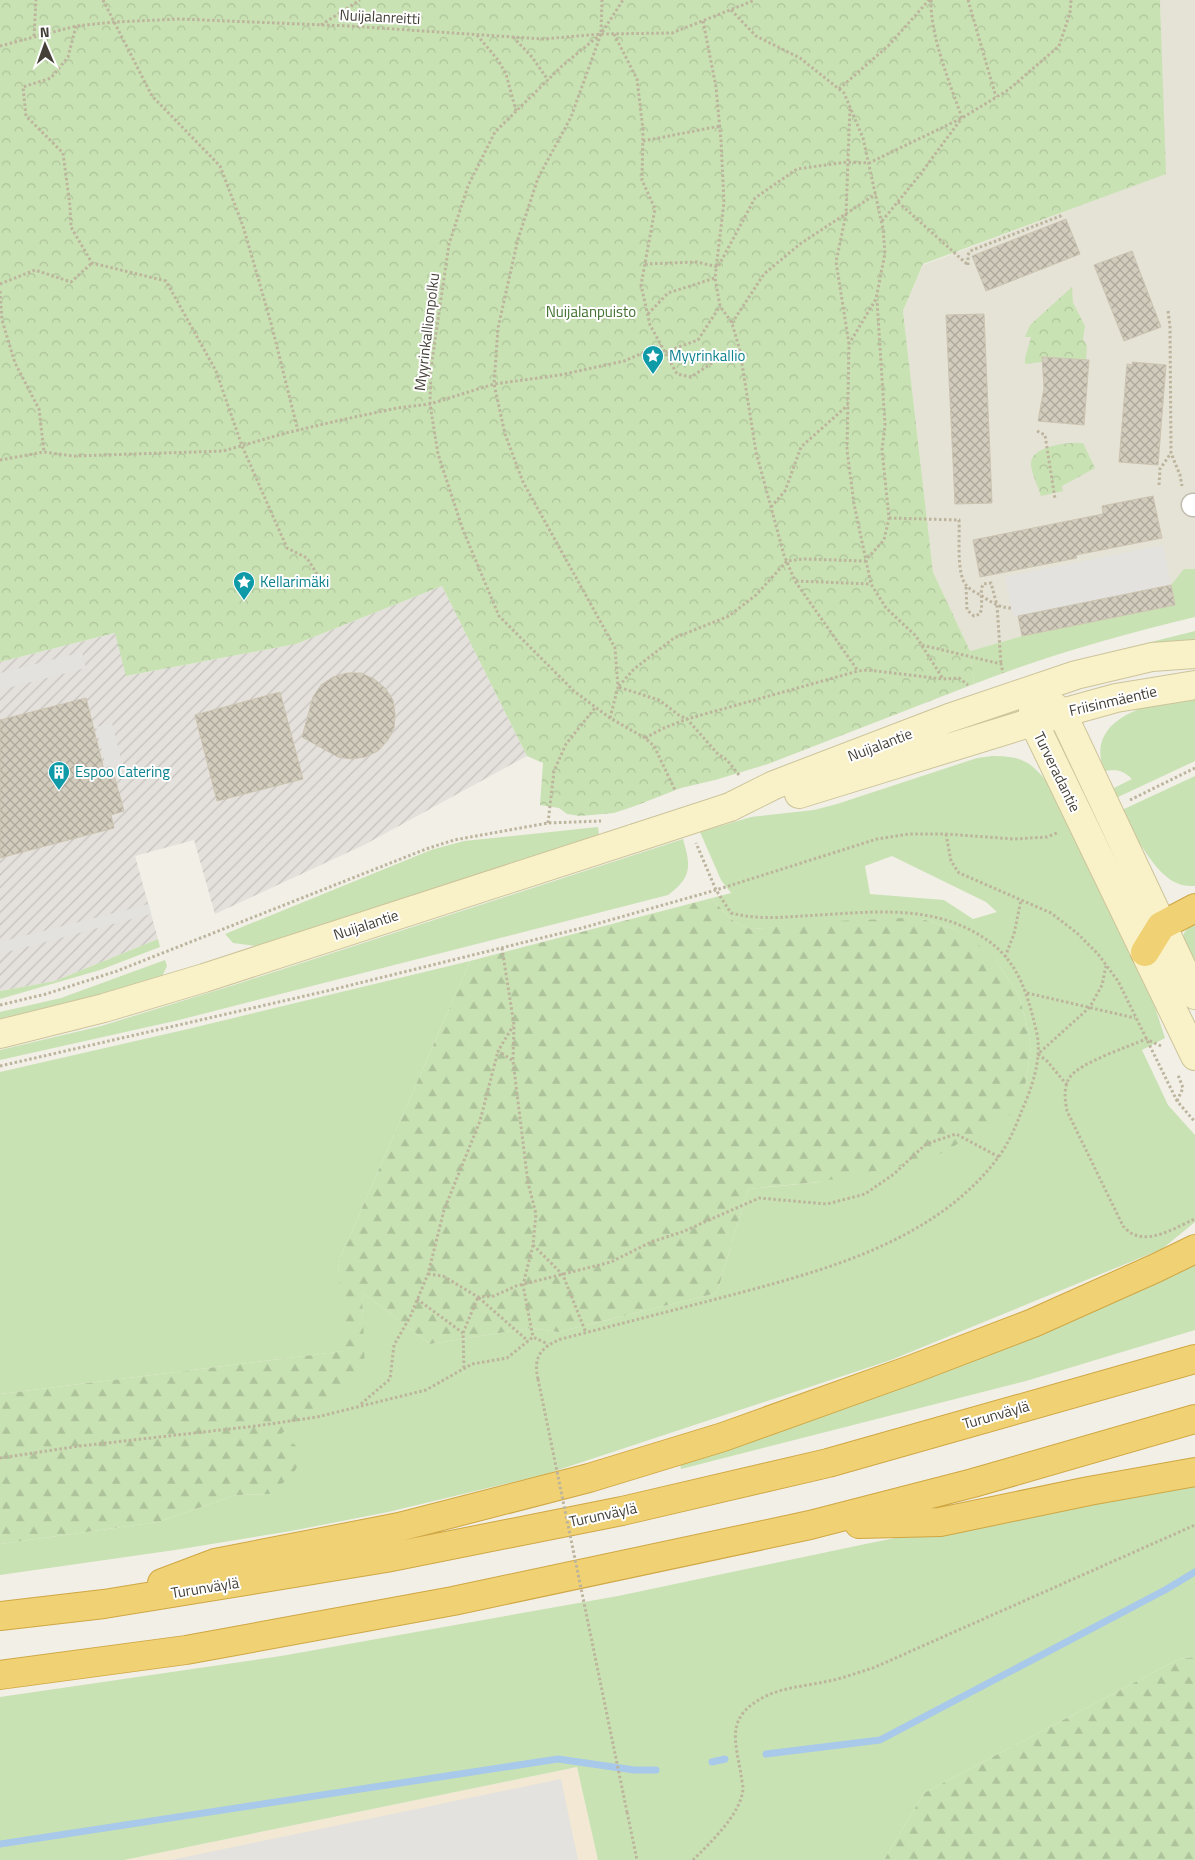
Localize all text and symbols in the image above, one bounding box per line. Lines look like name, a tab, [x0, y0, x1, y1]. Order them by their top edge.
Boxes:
street label: Nuijalanreitti	[339, 3, 421, 30]
north arrow	[20, 20, 70, 70]
text: N	[39, 21, 50, 42]
street label: Myyrinkallionpolku	[408, 272, 445, 392]
park label: Nuijalanpuisto	[546, 300, 636, 323]
place icon: Myyrinkallio	[641, 344, 665, 375]
place label: Myyrinkallio	[669, 344, 745, 367]
place icon: Kellarimäki	[232, 570, 256, 601]
place label: Kellarimäki	[260, 570, 329, 593]
street label: Friisinmäentie	[1067, 679, 1159, 722]
street label: Nuijalantie	[844, 722, 915, 767]
street label: Turveradantie	[1028, 728, 1087, 816]
building icon: Espoo Catering	[47, 760, 71, 791]
place label: Espoo Catering	[75, 760, 170, 783]
street label: Nuijalantie	[330, 903, 401, 946]
street label: Turunväylä	[960, 1394, 1032, 1435]
street label: Turunväylä	[567, 1496, 639, 1533]
street label: Turunväylä	[169, 1571, 241, 1604]

